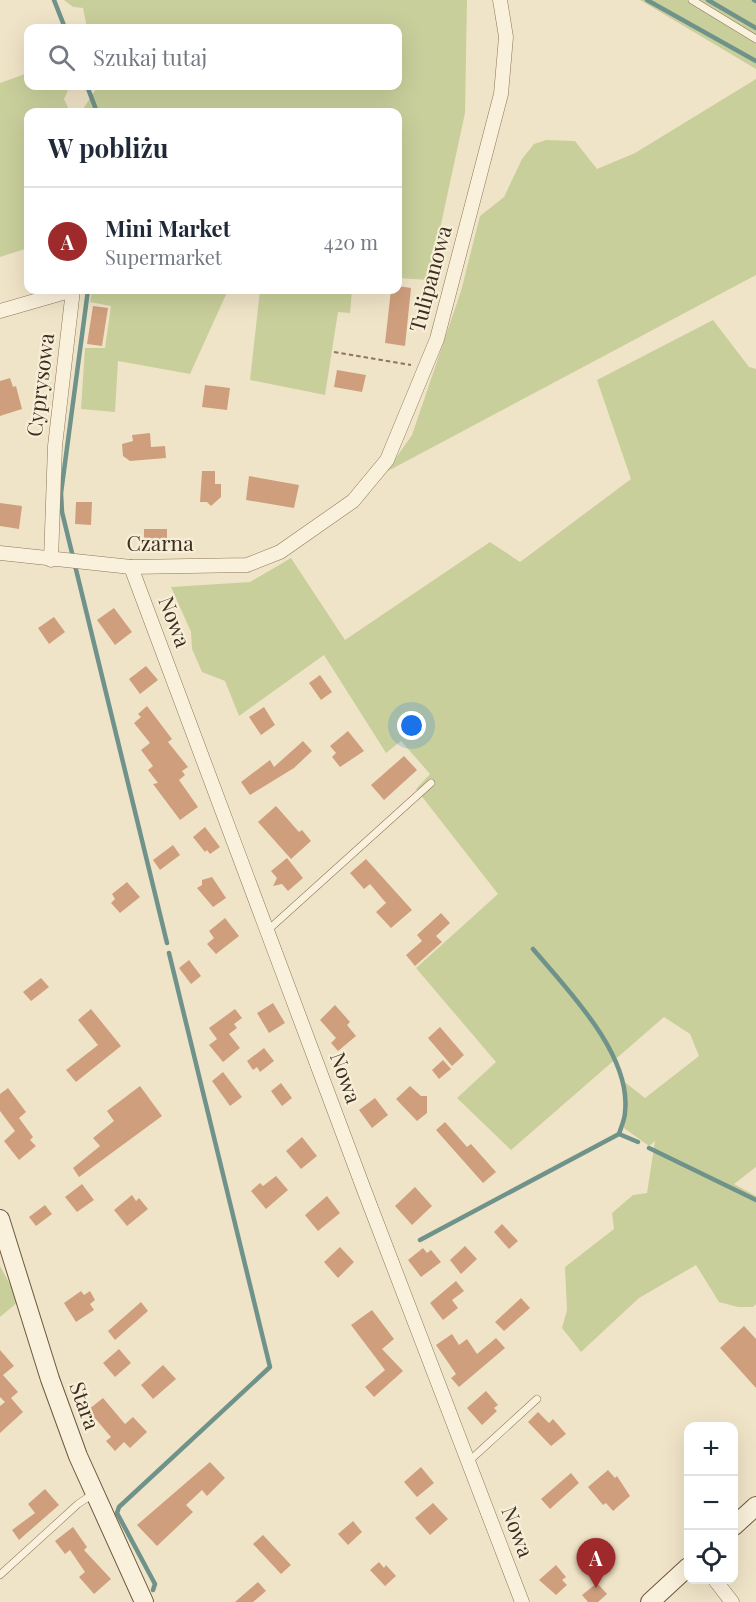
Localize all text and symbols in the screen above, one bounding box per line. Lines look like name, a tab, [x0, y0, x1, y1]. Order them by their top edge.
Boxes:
search box	[24, 24, 402, 90]
icon: search	[45, 41, 78, 74]
text: Szukaj tutaj	[93, 42, 207, 72]
text: W pobliżu	[48, 130, 169, 165]
text: Mini Market	[105, 213, 230, 243]
street label: Tulipanowa	[401, 222, 457, 335]
text: A	[61, 228, 74, 255]
text: 420 m	[324, 228, 378, 255]
text: Supermarket	[105, 243, 222, 270]
street label: Cyprysowa	[19, 331, 59, 438]
street label: Czarna	[126, 528, 194, 556]
street label: Nowa	[153, 592, 199, 651]
your location	[397, 711, 426, 740]
street label: Nowa	[325, 1048, 369, 1107]
street label: Stara	[64, 1377, 108, 1434]
map controls	[684, 1422, 738, 1584]
button: +	[684, 1422, 738, 1476]
button: −	[684, 1476, 738, 1530]
street label: Nowa	[496, 1502, 542, 1561]
button: locate	[684, 1530, 738, 1584]
pin: A	[576, 1538, 616, 1588]

